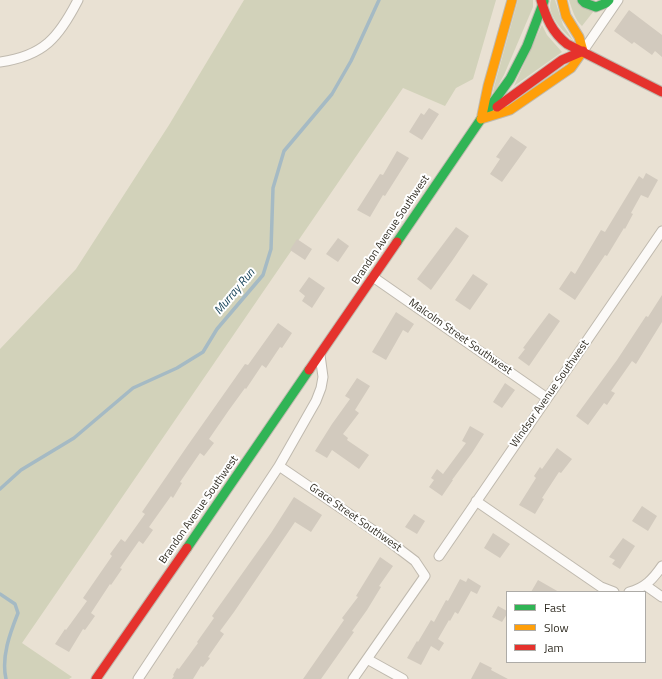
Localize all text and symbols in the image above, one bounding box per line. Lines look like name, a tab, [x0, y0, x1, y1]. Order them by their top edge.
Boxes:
street label: Brandon Avenue Southwest	[349, 173, 433, 287]
water label: Murray Run	[212, 266, 258, 318]
street label: Malcolm Street Southwest	[406, 296, 514, 378]
street label: Windsor Avenue Southwest	[508, 338, 592, 450]
street label: Brandon Avenue Southwest	[157, 453, 241, 567]
street label: Grace Street Southwest	[306, 481, 404, 555]
legend	[506, 591, 646, 663]
text: Fast	[544, 598, 566, 617]
text: Slow	[544, 618, 569, 637]
text: Jam	[544, 638, 564, 657]

